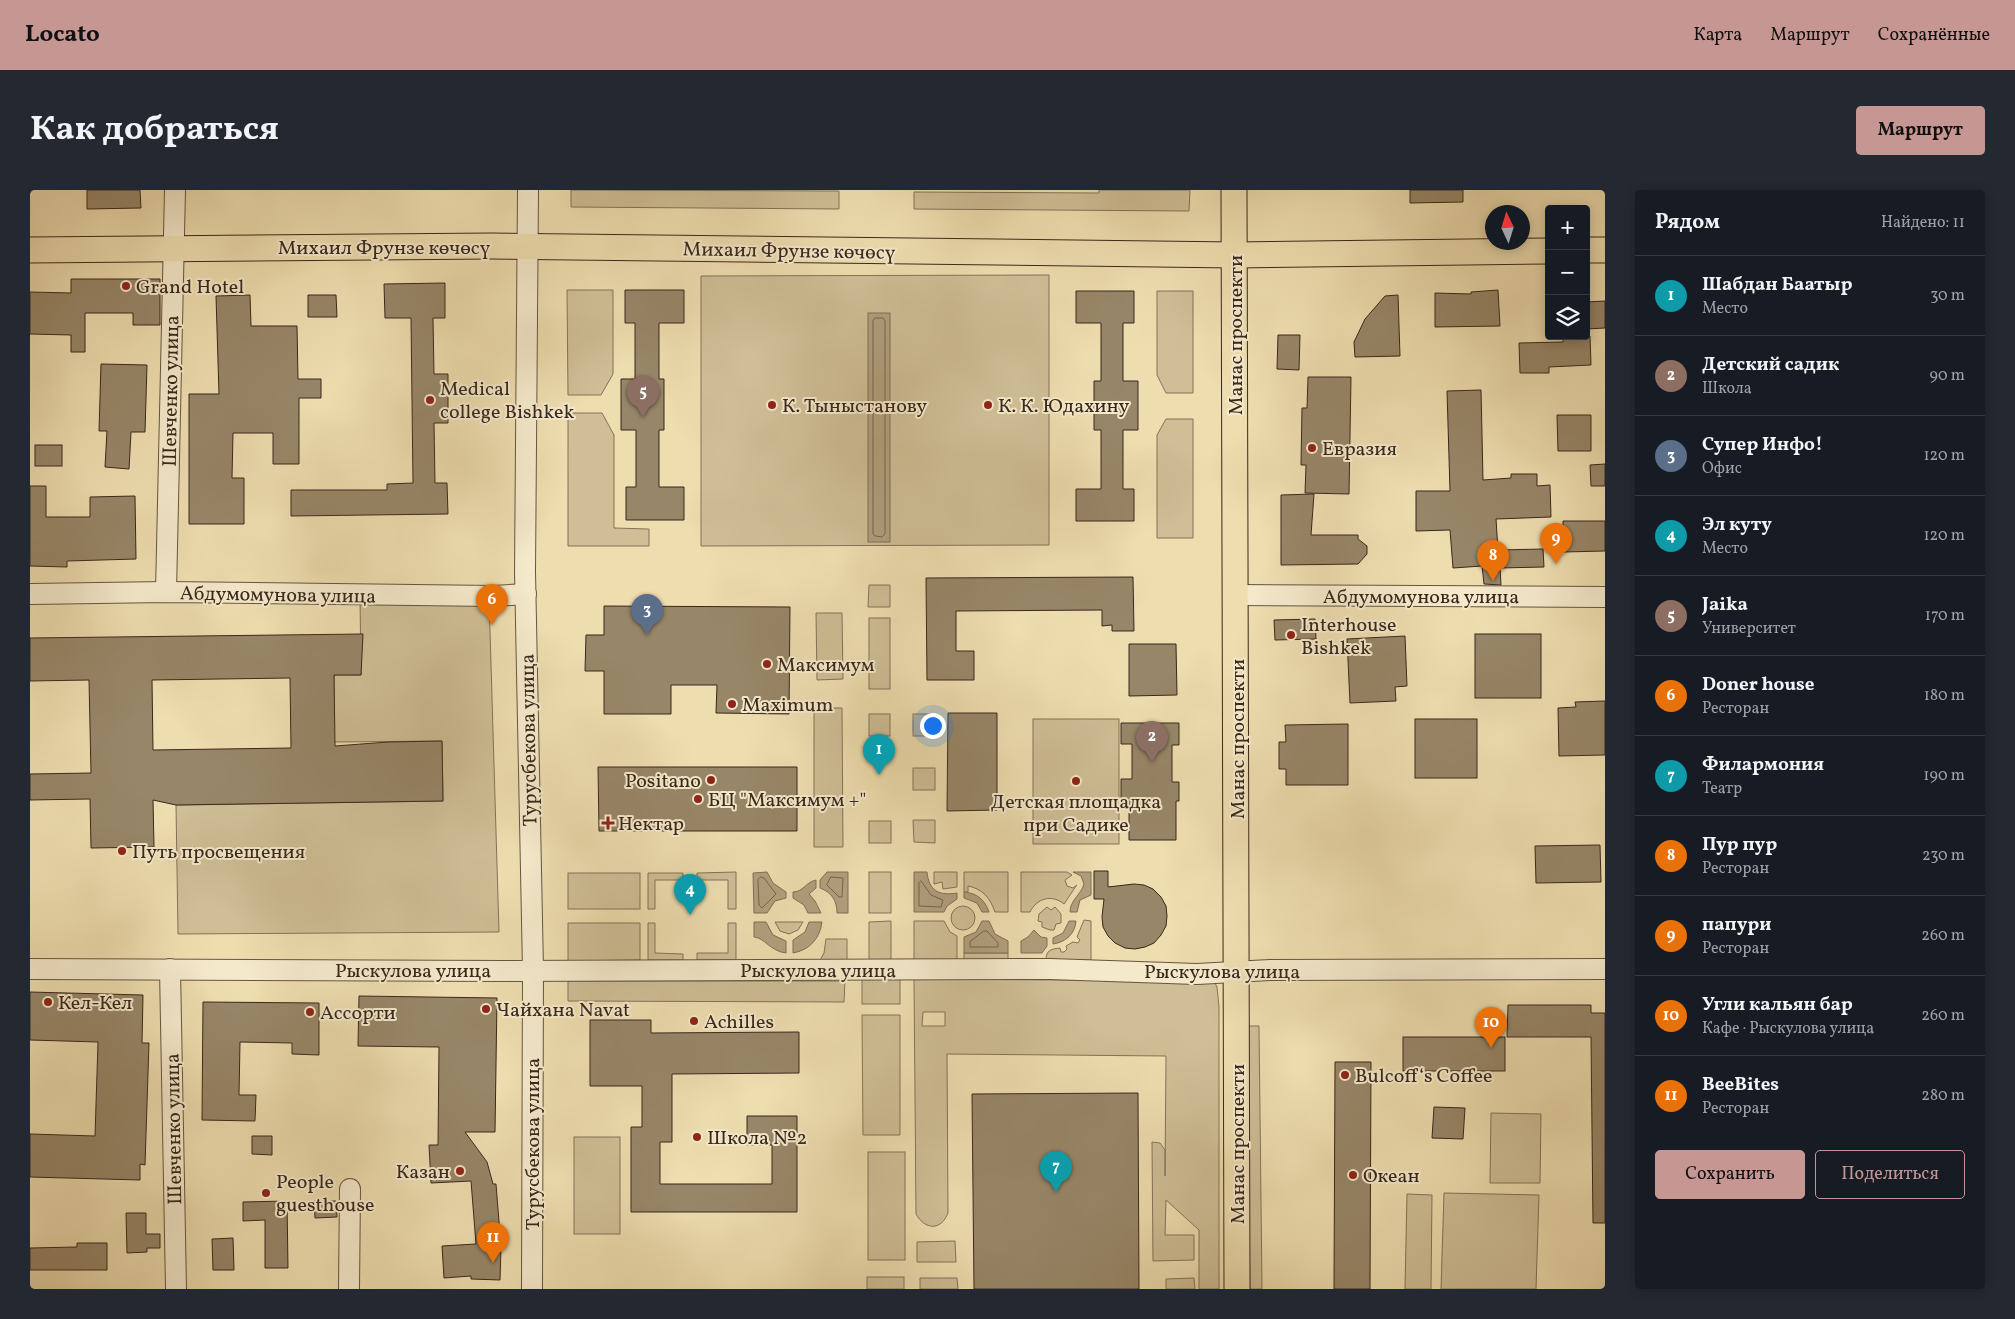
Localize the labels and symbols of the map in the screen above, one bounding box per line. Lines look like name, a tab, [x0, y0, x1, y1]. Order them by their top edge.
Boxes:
north arrow	[1485, 205, 1530, 250]
street label: Михаил Фрунзе көчөсү	[278, 235, 491, 263]
street label: Михаил Фрунзе көчөсү	[682, 236, 896, 268]
street label: Манас проспекти	[1223, 255, 1251, 415]
place label: Grand Hotel	[136, 274, 244, 302]
marker: Grand Hotel	[120, 280, 132, 292]
street label: Шевченко улица	[157, 315, 187, 467]
place label: Medical college Bishkek	[440, 376, 575, 427]
pin: 5	[627, 376, 659, 417]
place label: К. Тыныстанову	[782, 393, 927, 421]
place label: К. К. Юдахину	[998, 393, 1129, 421]
marker: Medical college Bishkek	[424, 394, 436, 406]
marker: К. Тыныстанову	[766, 399, 778, 411]
marker: К. К. Юдахину	[982, 399, 994, 411]
place label: Евразия	[1322, 436, 1397, 464]
marker: Евразия	[1306, 442, 1318, 454]
pin: 9	[1540, 523, 1572, 564]
pin: 8	[1477, 540, 1509, 581]
street label: Абдумомунова улица	[180, 580, 376, 612]
pin: 6	[476, 584, 508, 625]
street label: Абдумомунова улица	[1323, 584, 1519, 612]
pin: 3	[631, 594, 663, 635]
place label: Interhouse Bishkek	[1301, 612, 1397, 663]
marker: Interhouse Bishkek	[1285, 629, 1297, 641]
place label: Максимум	[777, 652, 875, 680]
street label: Турусбекова улица	[514, 653, 546, 826]
marker: Максимум	[761, 658, 773, 670]
street label: Манас проспекти	[1225, 659, 1253, 819]
place label: Maximum	[742, 692, 834, 720]
marker: Maximum	[726, 698, 738, 710]
your location	[920, 713, 946, 739]
pin: 2	[1136, 721, 1168, 762]
pin: 1	[863, 734, 895, 775]
place label: Positano	[625, 768, 701, 796]
marker: Positano	[705, 774, 717, 786]
marker: Детская площадка при Садике	[1070, 775, 1082, 787]
place label: БЦ "Максимум +"	[708, 787, 866, 815]
place label: Детская площадка при Садике	[991, 789, 1161, 840]
marker: БЦ "Максимум +"	[692, 793, 704, 805]
place label: Нектар	[618, 811, 684, 839]
marker: Нектар	[602, 817, 614, 829]
place label: Путь просвещения	[132, 839, 305, 867]
marker: Путь просвещения	[116, 845, 128, 857]
pin: 4	[674, 874, 706, 915]
street label: Рыскулова улица	[335, 958, 491, 986]
street label: Рыскулова улица	[740, 958, 896, 986]
street label: Рыскулова улица	[1144, 959, 1300, 987]
place label: Кел-Кел	[58, 990, 132, 1018]
marker: Кел-Кел	[42, 996, 54, 1008]
place label: Чайхана Navat	[496, 997, 630, 1025]
place label: Ассорти	[320, 1000, 396, 1028]
marker: Чайхана Navat	[480, 1003, 492, 1015]
marker: Ассорти	[304, 1006, 316, 1018]
pin: 10	[1475, 1007, 1507, 1048]
place label: Achilles	[704, 1009, 774, 1037]
marker: Achilles	[688, 1015, 700, 1027]
street label: Шевченко улица	[160, 1053, 190, 1205]
street label: Турусбекова улица	[520, 1058, 548, 1230]
place label: Bulcoff‘s Coffee	[1355, 1063, 1493, 1091]
street label: Манас проспекти	[1225, 1064, 1253, 1224]
marker: Bulcoff‘s Coffee	[1339, 1069, 1351, 1081]
place label: Школа №2	[707, 1125, 807, 1153]
marker: Школа №2	[691, 1131, 703, 1143]
pin: 7	[1040, 1151, 1072, 1192]
place label: Казан	[396, 1159, 450, 1187]
place label: Океан	[1363, 1163, 1420, 1191]
marker: Казан	[454, 1165, 466, 1177]
place label: People guesthouse	[276, 1169, 374, 1220]
marker: Океан	[1347, 1169, 1359, 1181]
marker: People guesthouse	[260, 1187, 272, 1199]
pin: 11	[477, 1222, 509, 1263]

